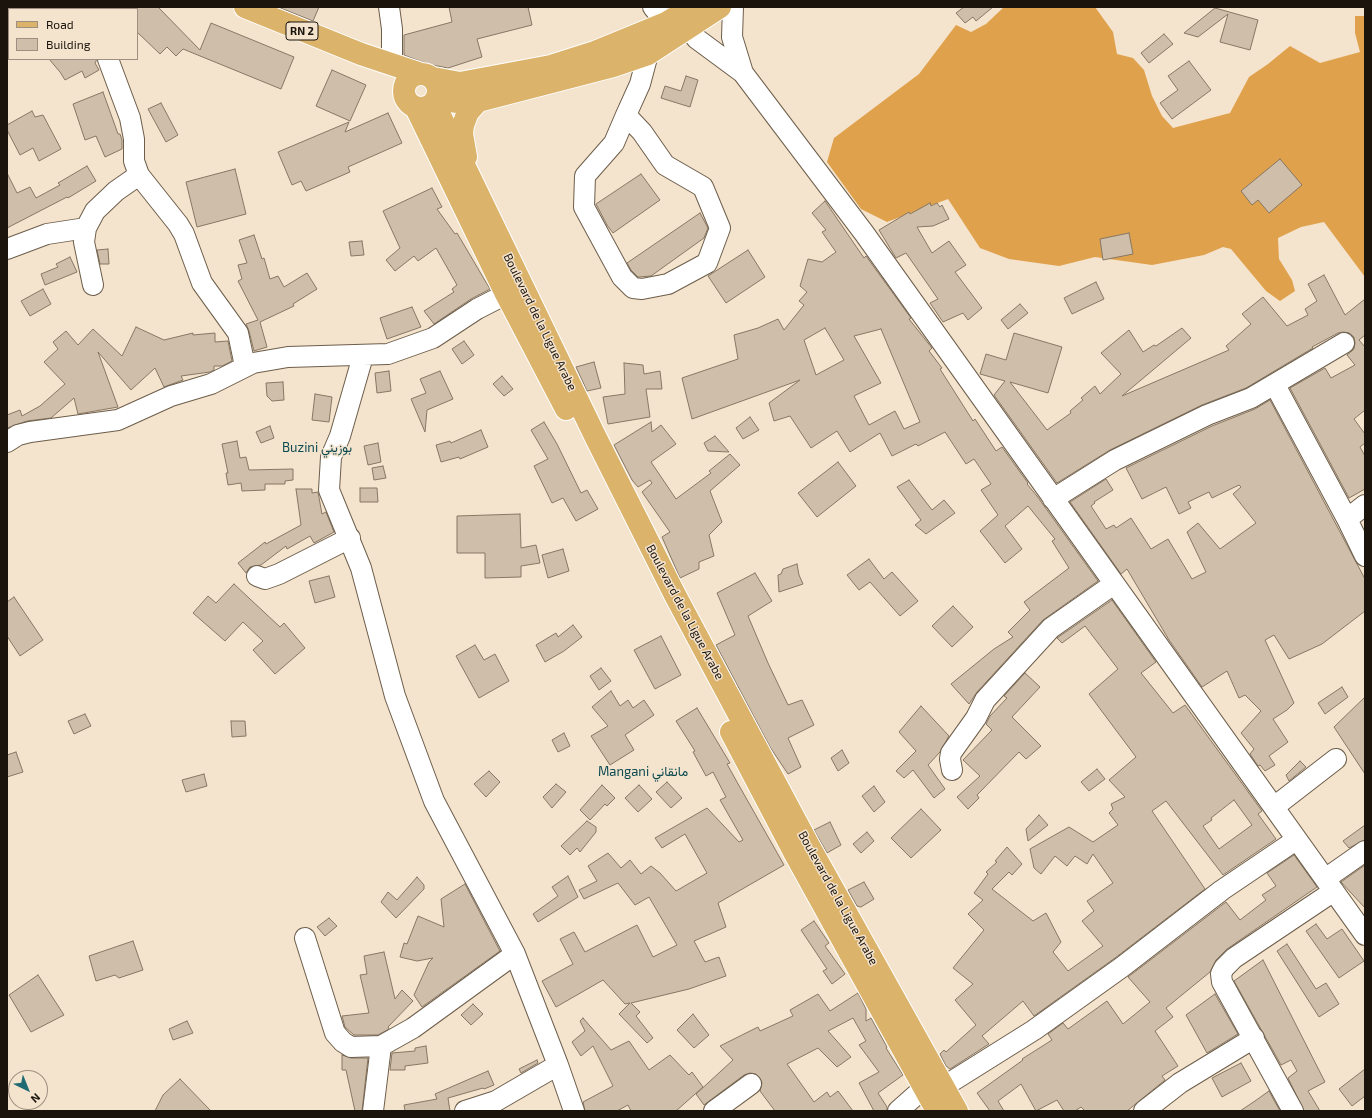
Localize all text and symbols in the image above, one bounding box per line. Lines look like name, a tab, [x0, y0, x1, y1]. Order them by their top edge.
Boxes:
legend	[8, 8, 138, 60]
text: Road	[46, 17, 74, 31]
road number: RN 2	[286, 22, 318, 40]
text: Building	[46, 37, 90, 51]
street label: Boulevard de la Ligue Arabe	[500, 251, 580, 393]
district label: Buzini بوزيني	[282, 440, 352, 456]
street label: Boulevard de la Ligue Arabe	[643, 542, 727, 682]
district label: Mangani مانقاني	[598, 764, 688, 780]
street label: Boulevard de la Ligue Arabe	[795, 828, 881, 968]
north arrow	[8, 1070, 48, 1110]
text: N	[29, 1091, 43, 1106]

